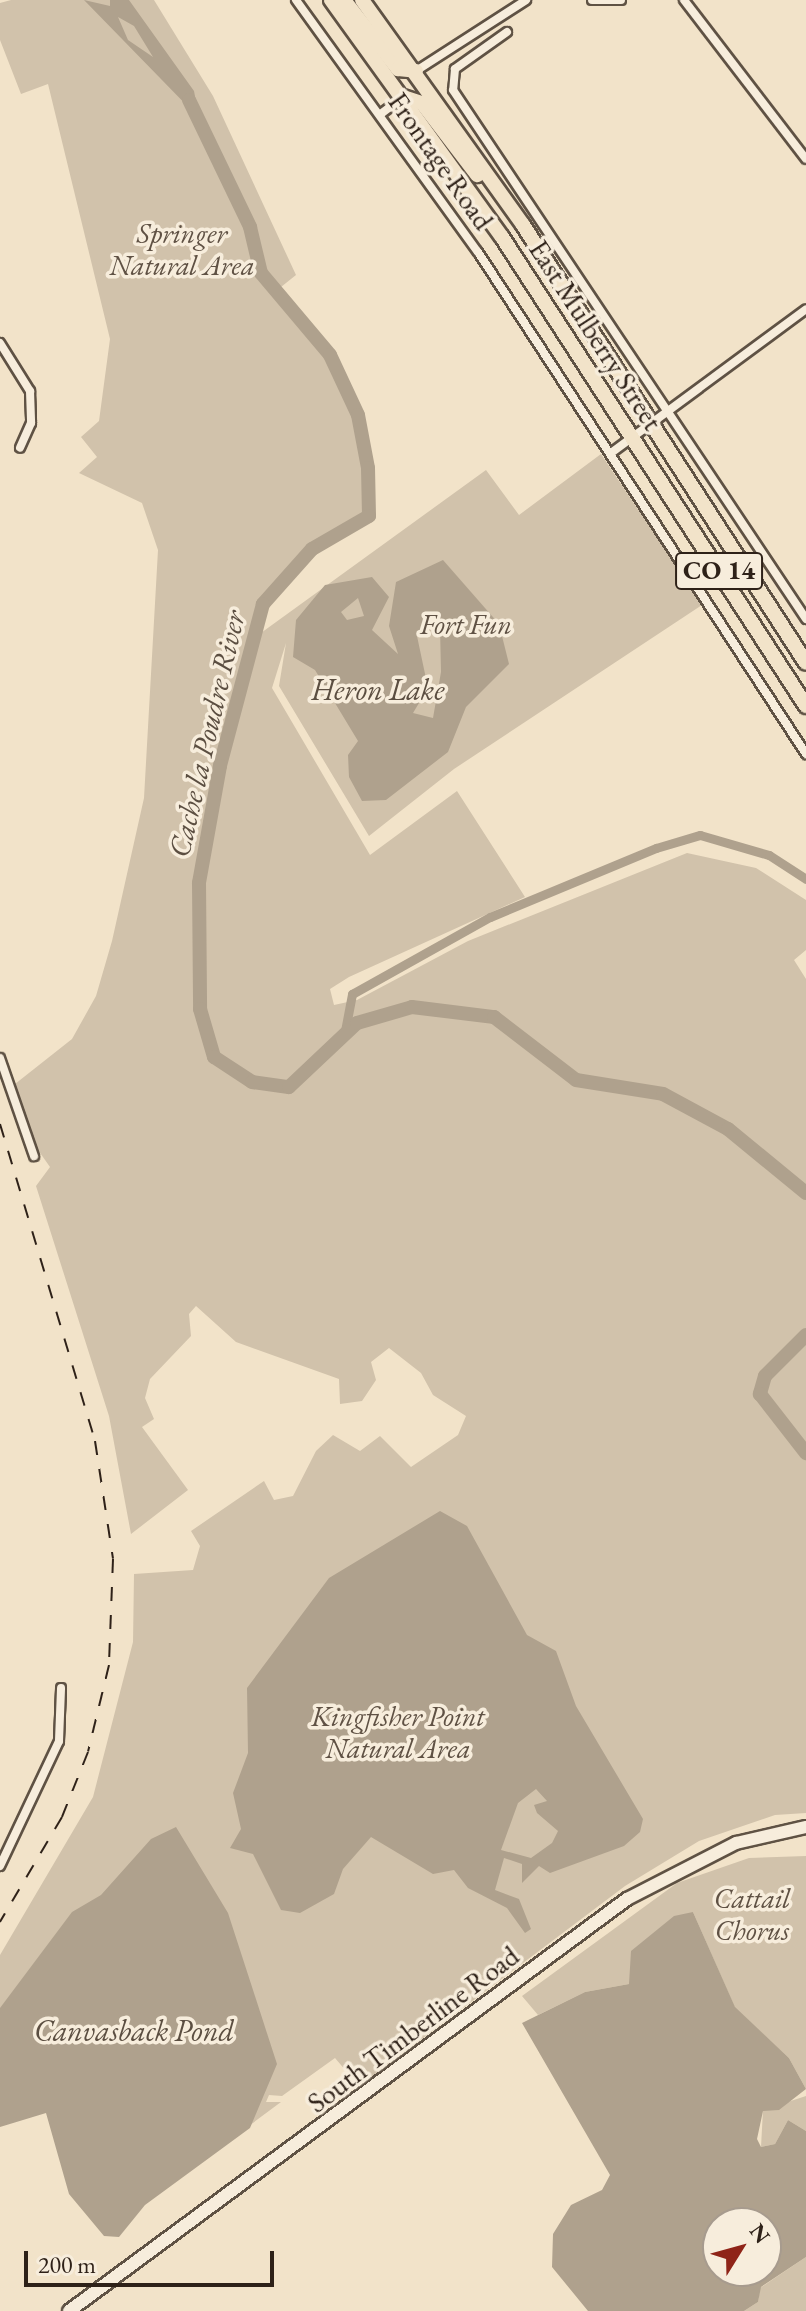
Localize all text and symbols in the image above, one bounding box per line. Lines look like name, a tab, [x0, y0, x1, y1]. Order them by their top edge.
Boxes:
street label: Frontage Road	[381, 86, 501, 236]
park label: Springer Natural Area	[109, 216, 255, 282]
street label: East Mulberry Street	[522, 234, 670, 436]
road number: CO 14	[675, 549, 763, 593]
water label: Cache la Poudre River	[161, 607, 253, 861]
park label: Fort Fun	[420, 607, 512, 641]
water label: Heron Lake	[312, 672, 444, 708]
park label: Kingfisher Point Natural Area	[311, 1699, 485, 1765]
park label: Cattail Chorus	[714, 1881, 790, 1947]
street label: South Timberline Road	[301, 1939, 525, 2119]
water label: Canvasback Pond	[34, 2013, 234, 2049]
north arrow	[702, 2207, 782, 2287]
text: N	[743, 2218, 777, 2249]
scale bar	[28, 2235, 278, 2285]
text: 200 m	[38, 2249, 96, 2280]

